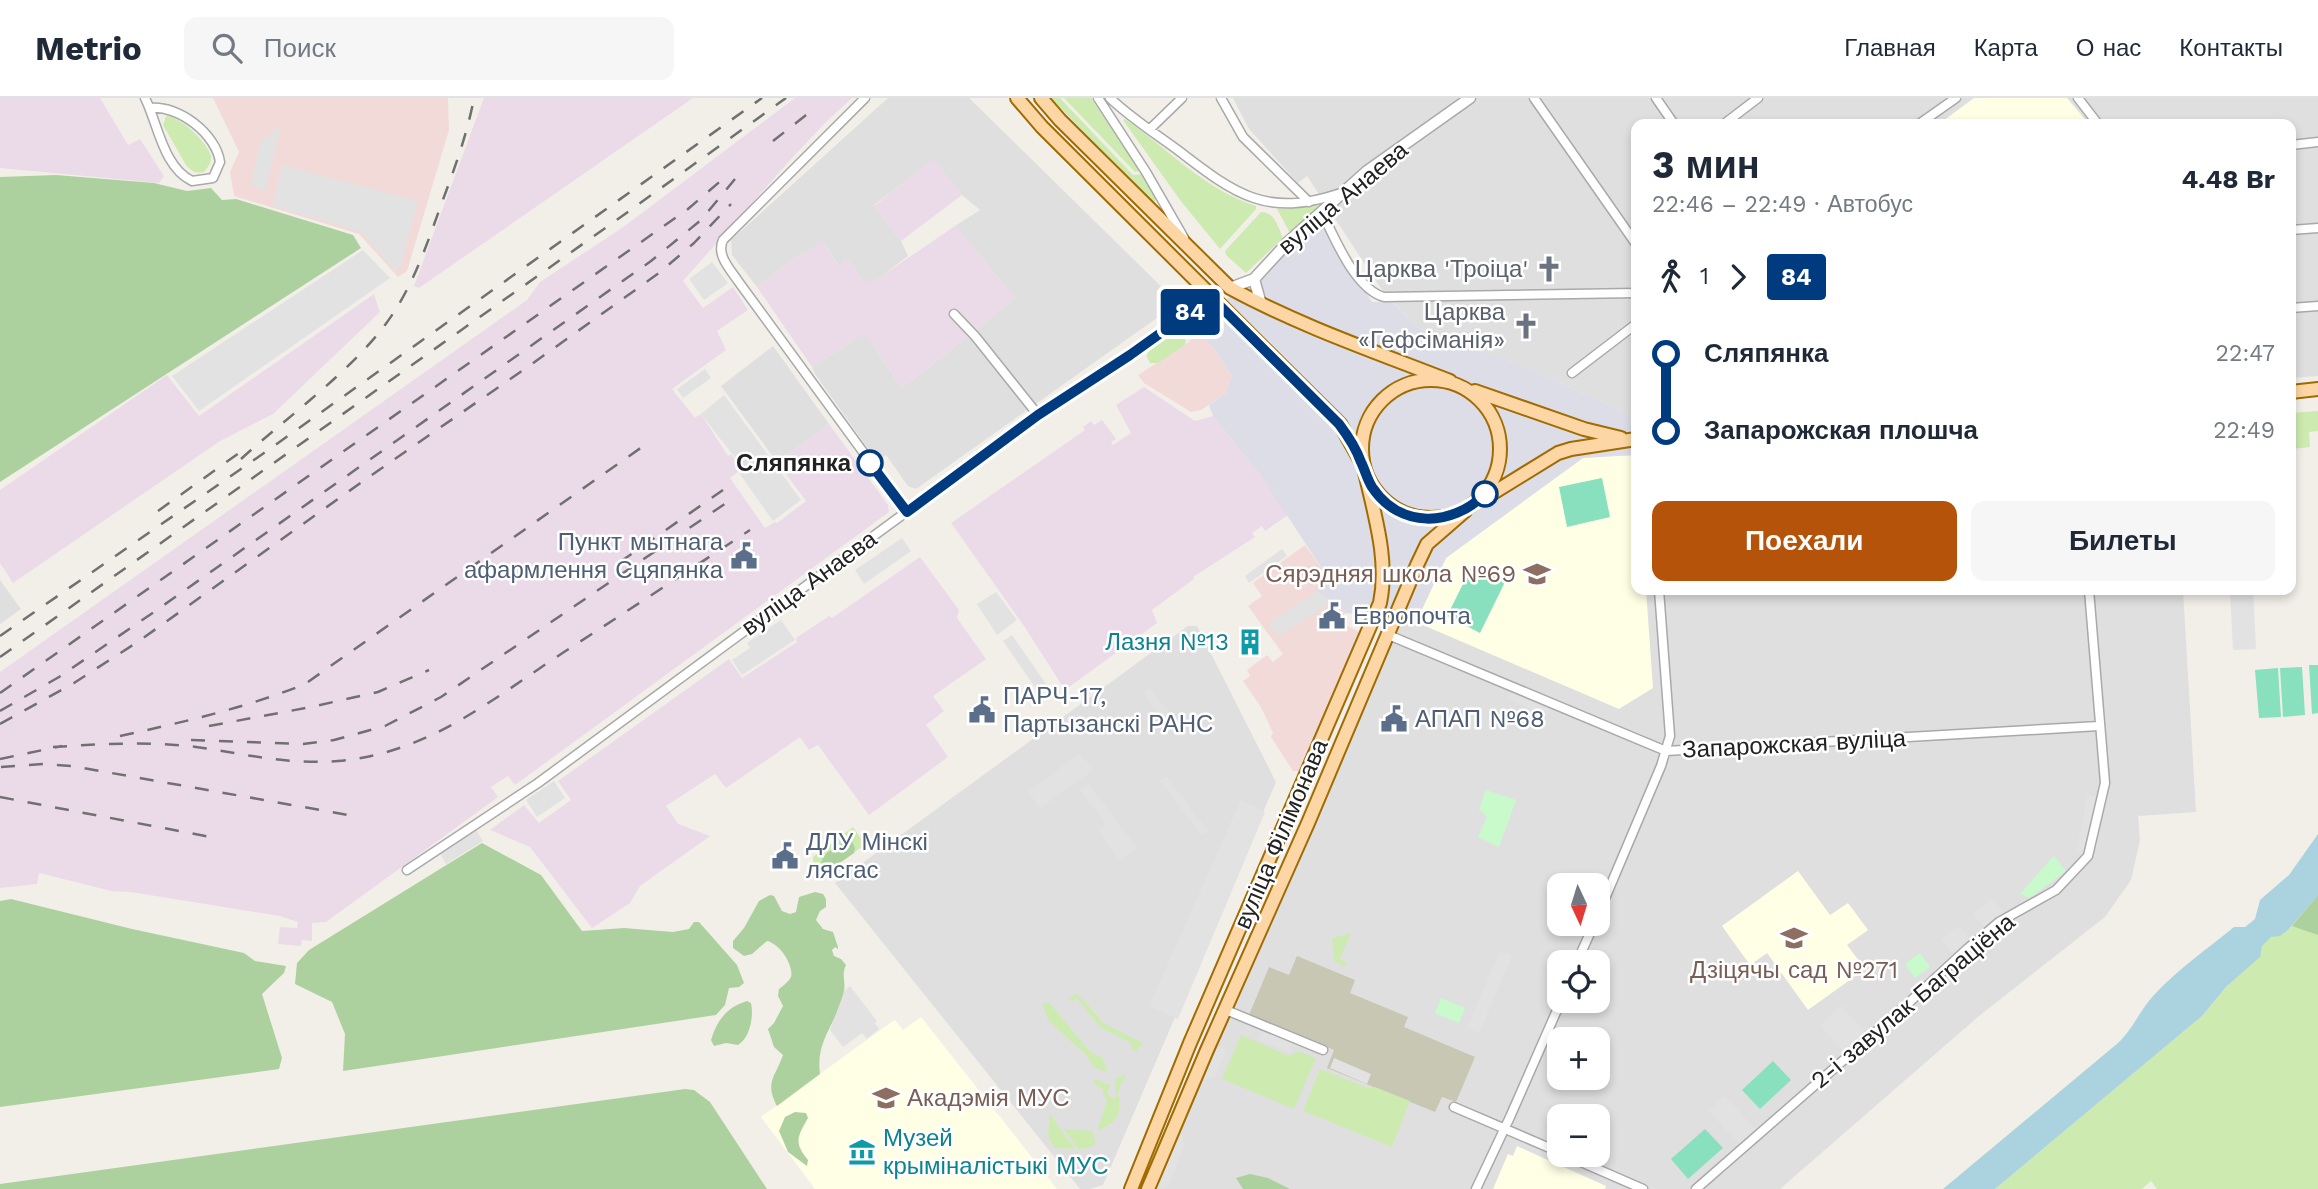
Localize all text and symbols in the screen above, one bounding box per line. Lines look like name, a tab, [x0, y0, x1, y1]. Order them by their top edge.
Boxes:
search box	[184, 17, 674, 80]
text: Metrio	[35, 29, 142, 68]
icon: search	[208, 29, 246, 67]
text: Поиск	[264, 33, 336, 63]
text: Главная	[1844, 34, 1936, 62]
text: Карта	[1974, 34, 2038, 62]
text: О нас	[2076, 34, 2141, 62]
text: Контакты	[2179, 34, 2283, 62]
street label: вуліца Анаева	[1273, 135, 1414, 260]
text: 3 мин	[1652, 143, 1760, 187]
text: 4.48 Br	[2181, 164, 2275, 194]
text: 22:46 – 22:49 · Автобус	[1652, 191, 1913, 218]
church icon: Царква 'Троіца'	[1534, 254, 1564, 284]
place label: Царква 'Троіца'	[1355, 255, 1528, 283]
icon: walk	[1652, 258, 1690, 296]
icon: forward	[1719, 258, 1757, 296]
text: 1	[1700, 263, 1709, 290]
text: 84	[1781, 263, 1812, 291]
line badge: 84	[1158, 289, 1222, 335]
text: 84	[1175, 298, 1205, 326]
place label: Царква «Гефсіманія»	[1358, 298, 1506, 354]
church icon: Царква «Гефсіманія»	[1511, 311, 1541, 341]
text: Сляпянка	[1704, 338, 1829, 368]
text: 22:47	[2216, 340, 2275, 367]
text: Запарожская плошча	[1704, 415, 1978, 445]
text: 22:49	[2213, 417, 2275, 444]
place label: Сляпянка	[736, 449, 852, 477]
marker: Сляпянка	[857, 450, 883, 476]
unlabelled marker	[1472, 481, 1498, 507]
button: Поехали	[1652, 501, 1957, 581]
button: Билеты	[1971, 501, 2275, 581]
street label: вуліца Анаева	[736, 524, 883, 641]
place label: Пункт мытнага афармлення Сцяпянка	[464, 528, 724, 584]
public building icon: Пункт мытнага афармлення Сцяпянка	[729, 541, 759, 571]
school or university icon: Сярэдняя школа №69	[1522, 559, 1552, 589]
place label: Сярэдняя школа №69	[1265, 560, 1516, 588]
public building icon: Европочта	[1317, 601, 1347, 631]
place label: Европочта	[1353, 602, 1471, 630]
building icon: Лазня №13	[1235, 627, 1265, 657]
place label: Лазня №13	[1105, 628, 1229, 656]
place label: ПАРЧ-17, Партызанскі РАНС	[1003, 682, 1213, 738]
public building icon: ПАРЧ-17, Партызанскі РАНС	[967, 695, 997, 725]
public building icon: АПАП №68	[1379, 704, 1409, 734]
place label: АПАП №68	[1415, 705, 1545, 733]
street label: Запарожская вуліца	[1681, 724, 1907, 764]
street label: вуліца Філімонава	[1228, 734, 1334, 933]
place label: ДЛУ Мінскі лясгас	[806, 828, 928, 884]
public building icon: ДЛУ Мінскі лясгас	[770, 841, 800, 871]
north arrow	[1547, 873, 1610, 936]
map controls	[1547, 873, 1610, 1167]
street label: 2-і завулак Баграціёна	[1806, 907, 2021, 1094]
school or university icon: Дзіцячы сад №271	[1779, 923, 1809, 953]
button: locate	[1547, 950, 1610, 1013]
place label: Дзіцячы сад №271	[1690, 956, 1898, 984]
button: +	[1547, 1027, 1610, 1090]
school or university icon: Акадэмія МУС	[871, 1083, 901, 1113]
place label: Акадэмія МУС	[907, 1084, 1070, 1112]
button: −	[1547, 1104, 1610, 1167]
place label: Музей крыміналістыкі МУС	[883, 1124, 1109, 1180]
museum icon: Музей крыміналістыкі МУС	[847, 1137, 877, 1167]

